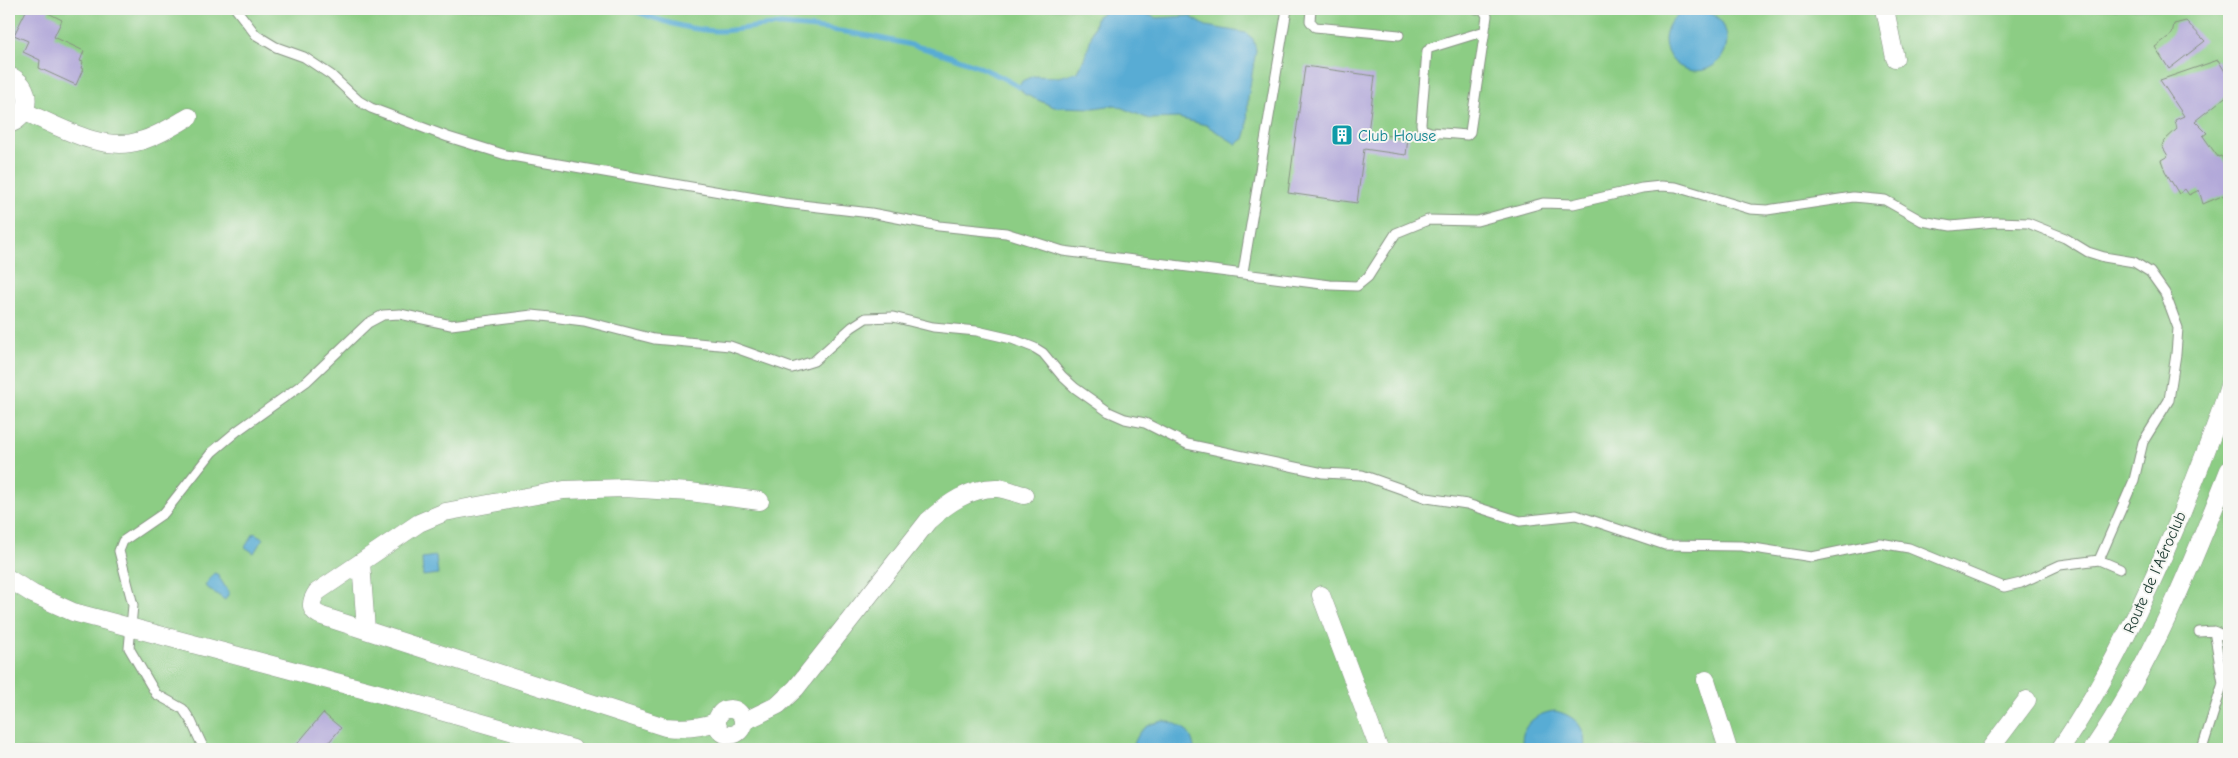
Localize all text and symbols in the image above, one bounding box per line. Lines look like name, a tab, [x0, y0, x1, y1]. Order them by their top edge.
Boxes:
building icon: Club House	[1330, 123, 1354, 147]
place label: Club House	[1358, 127, 1436, 145]
street label: Route de l’Aéroclub	[2120, 509, 2190, 636]

